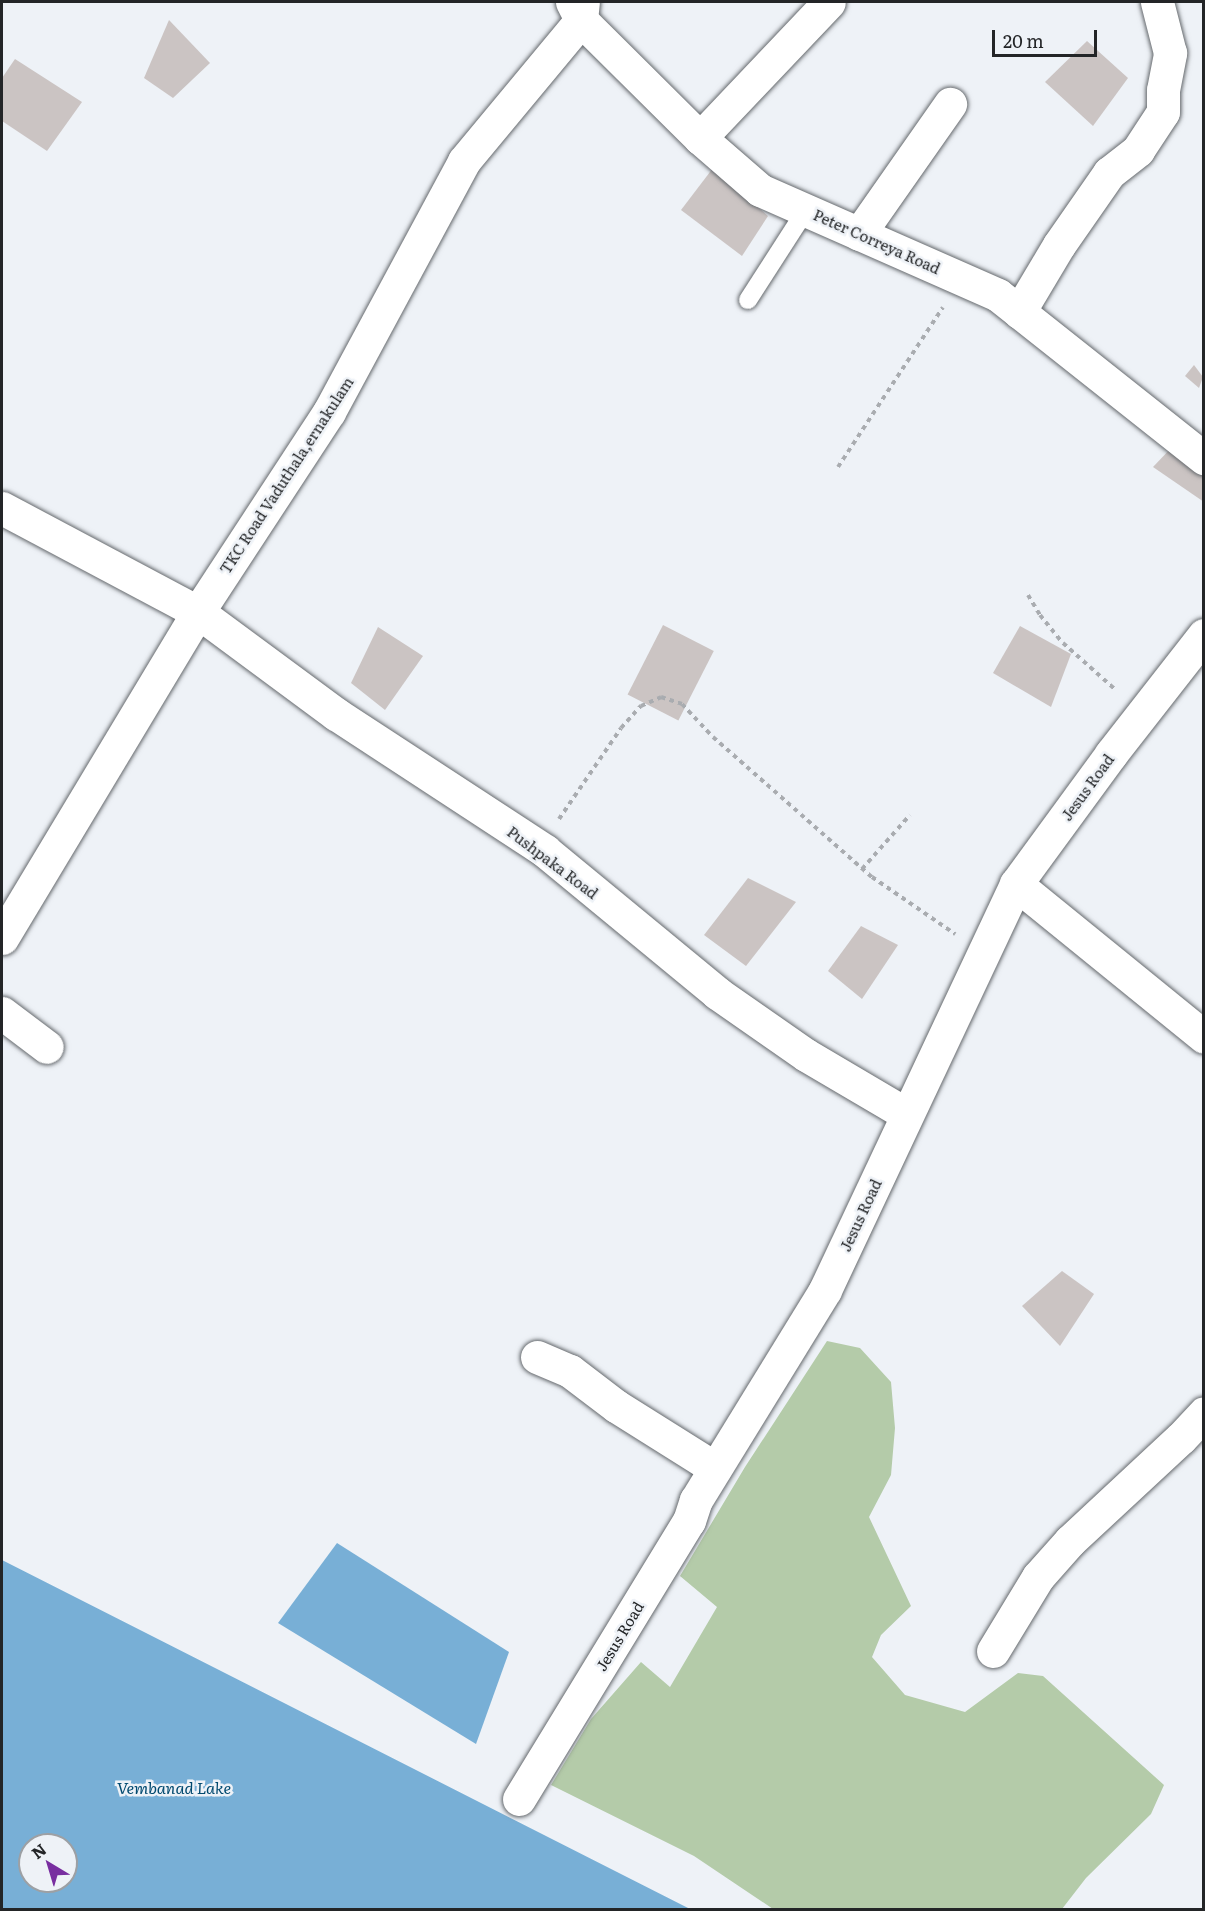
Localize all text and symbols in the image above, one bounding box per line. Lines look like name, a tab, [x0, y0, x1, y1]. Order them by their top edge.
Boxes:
scale bar	[995, 18, 1100, 56]
text: 20 m	[1003, 27, 1044, 54]
street label: Peter Correya Road	[811, 205, 943, 277]
street label: TKC Road Vaduthala,ernakulam	[215, 373, 357, 577]
street label: Jesus Road	[1057, 750, 1117, 824]
street label: Pushpaka Road	[504, 822, 602, 902]
street label: Jesus Road	[835, 1176, 885, 1254]
street label: Jesus Road	[591, 1598, 647, 1674]
water label: Vembanad Lake	[117, 1777, 231, 1797]
north arrow	[18, 1833, 78, 1893]
text: N	[25, 1837, 51, 1864]

